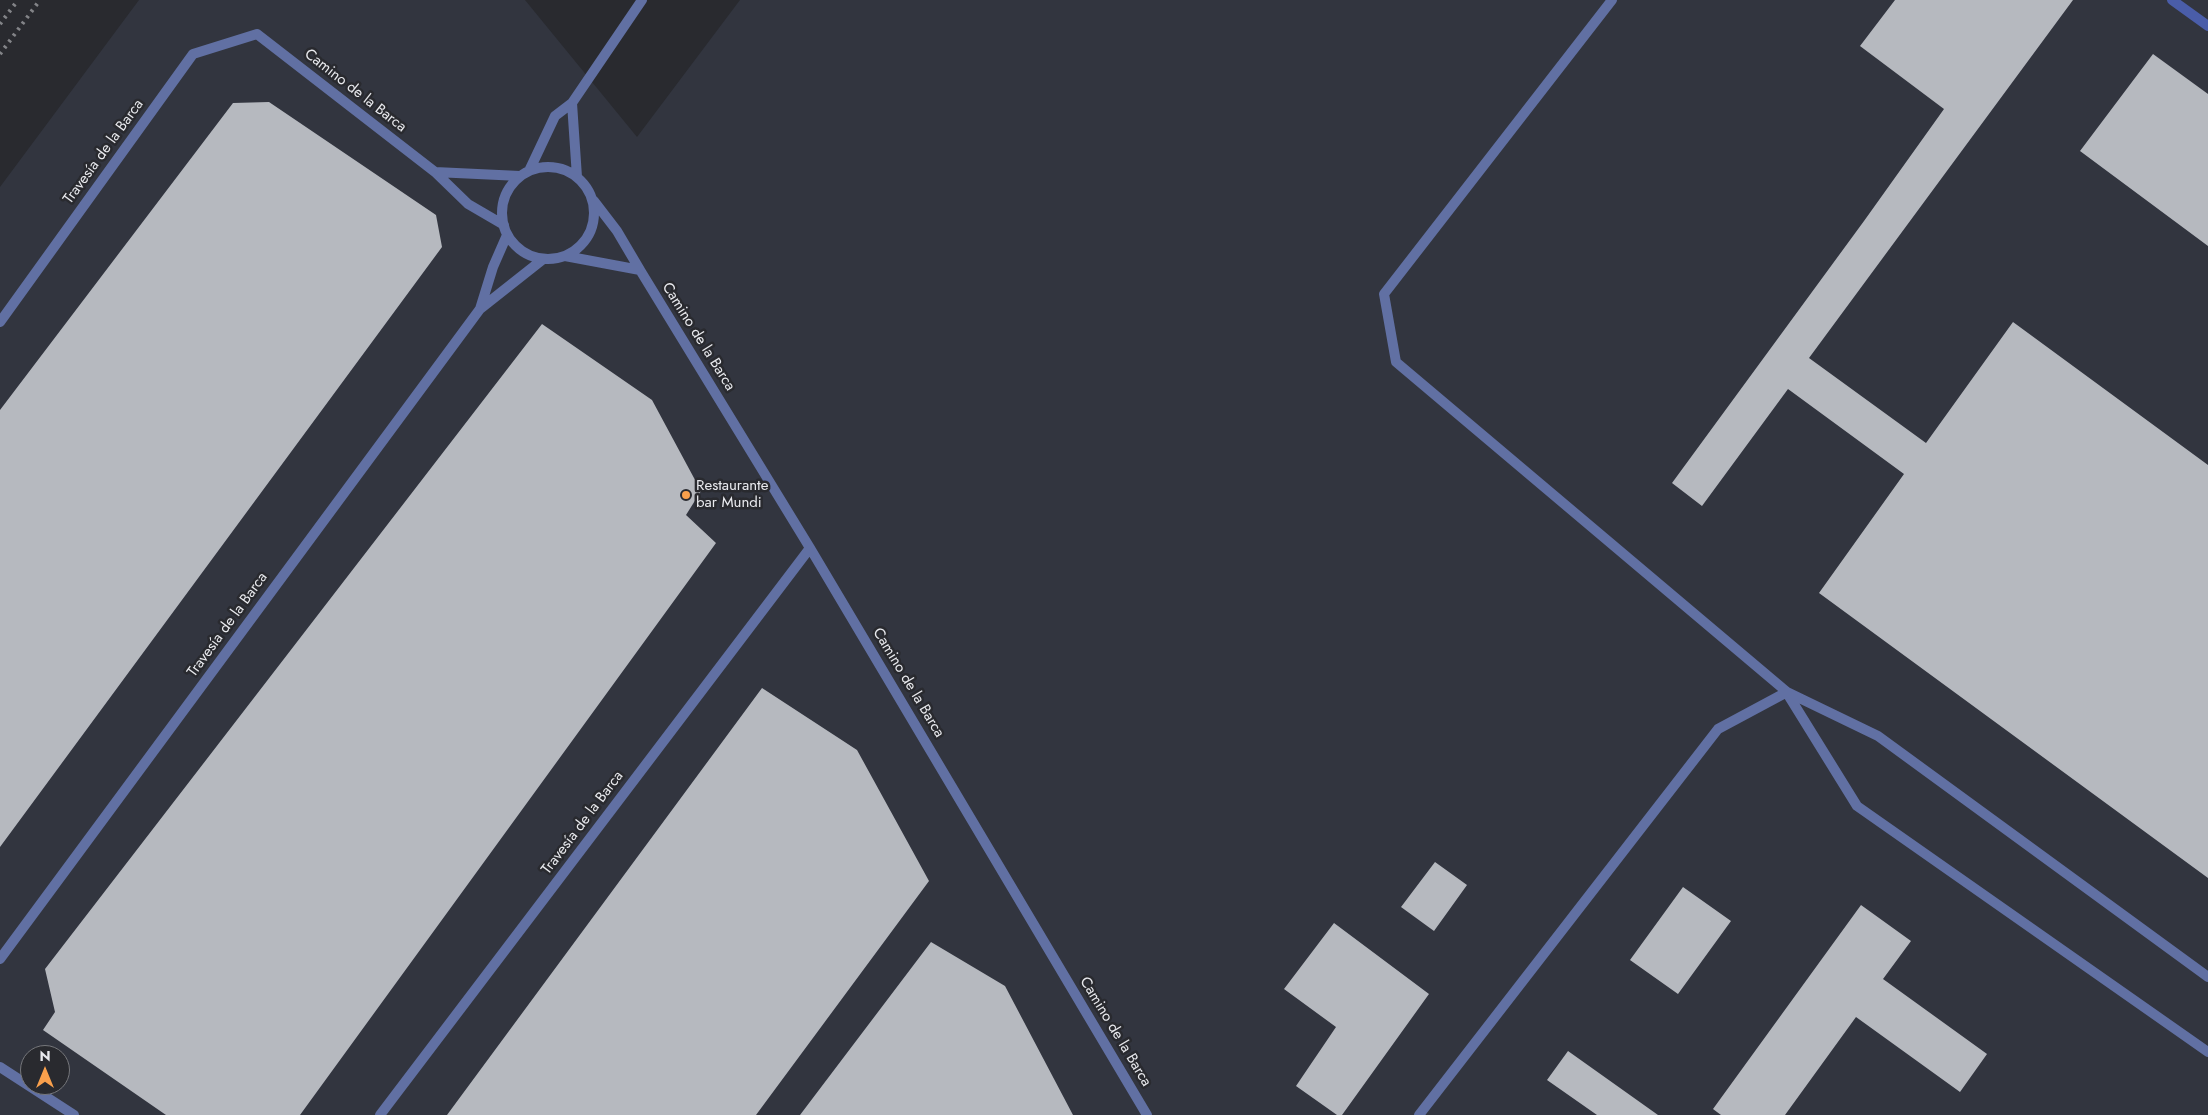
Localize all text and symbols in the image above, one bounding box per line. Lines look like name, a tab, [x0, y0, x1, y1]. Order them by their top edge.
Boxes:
street label: Camino de la Barca	[300, 46, 410, 136]
street label: Travesía de la Barca	[60, 96, 148, 208]
street label: Camino de la Barca	[657, 279, 739, 395]
place label: Restaurante bar Mundi	[696, 477, 768, 512]
marker: Restaurante bar Mundi	[680, 489, 692, 501]
street label: Travesía de la Barca	[184, 569, 272, 681]
street label: Camino de la Barca	[868, 625, 948, 741]
street label: Travesía de la Barca	[538, 768, 628, 878]
street label: Camino de la Barca	[1075, 974, 1155, 1090]
north arrow	[20, 1045, 70, 1095]
text: N	[39, 1046, 51, 1066]

